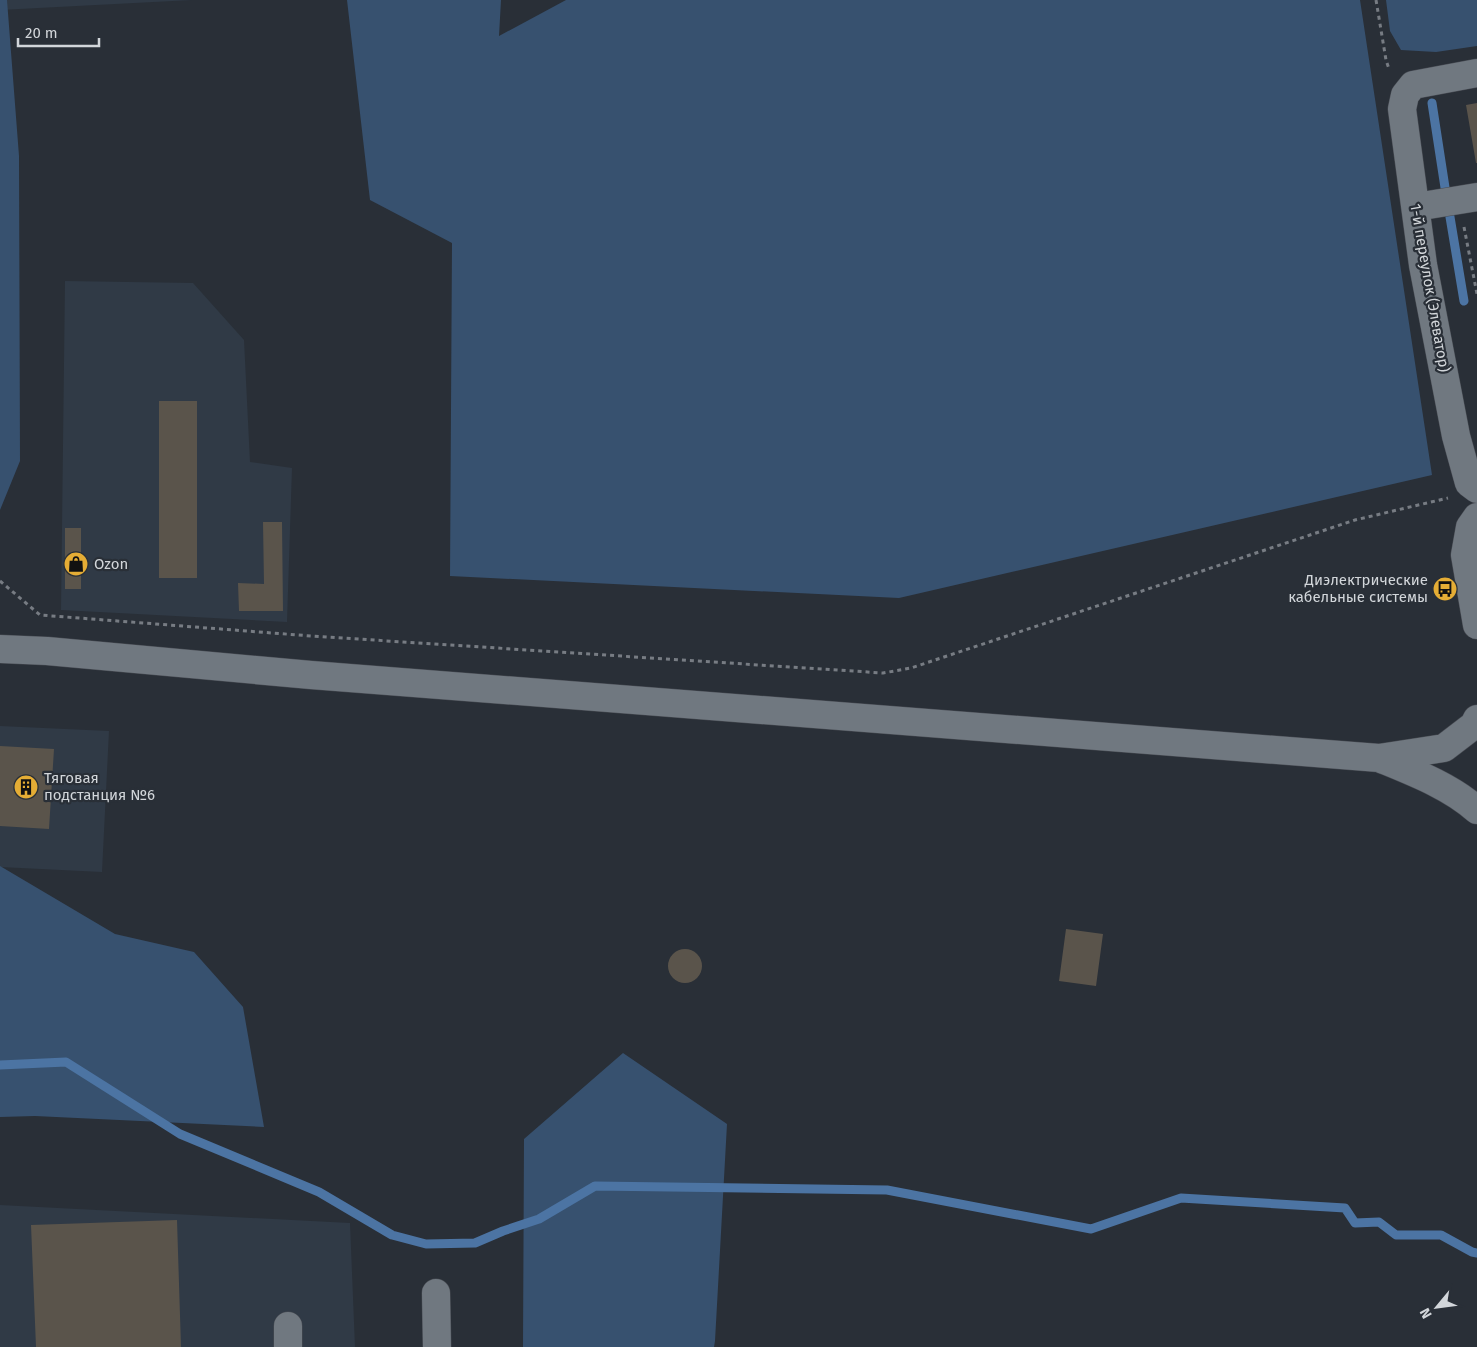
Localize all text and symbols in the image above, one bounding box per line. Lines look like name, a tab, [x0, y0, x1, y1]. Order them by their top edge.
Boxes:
scale bar	[18, 15, 99, 47]
text: 20 m	[25, 24, 58, 42]
street label: 1-й переулок (Элеватор)	[1406, 202, 1454, 374]
shop icon: Ozon	[63, 551, 89, 577]
place label: Ozon	[94, 555, 128, 573]
place label: Диэлектрические кабельные системы	[1288, 571, 1428, 606]
bus stop icon: Диэлектрические кабельные системы	[1432, 576, 1458, 602]
place label: Тяговая подстанция №6	[44, 769, 155, 804]
building icon: Тяговая подстанция №6	[13, 774, 39, 800]
north arrow	[1412, 1282, 1462, 1332]
text: N	[1416, 1305, 1436, 1321]

